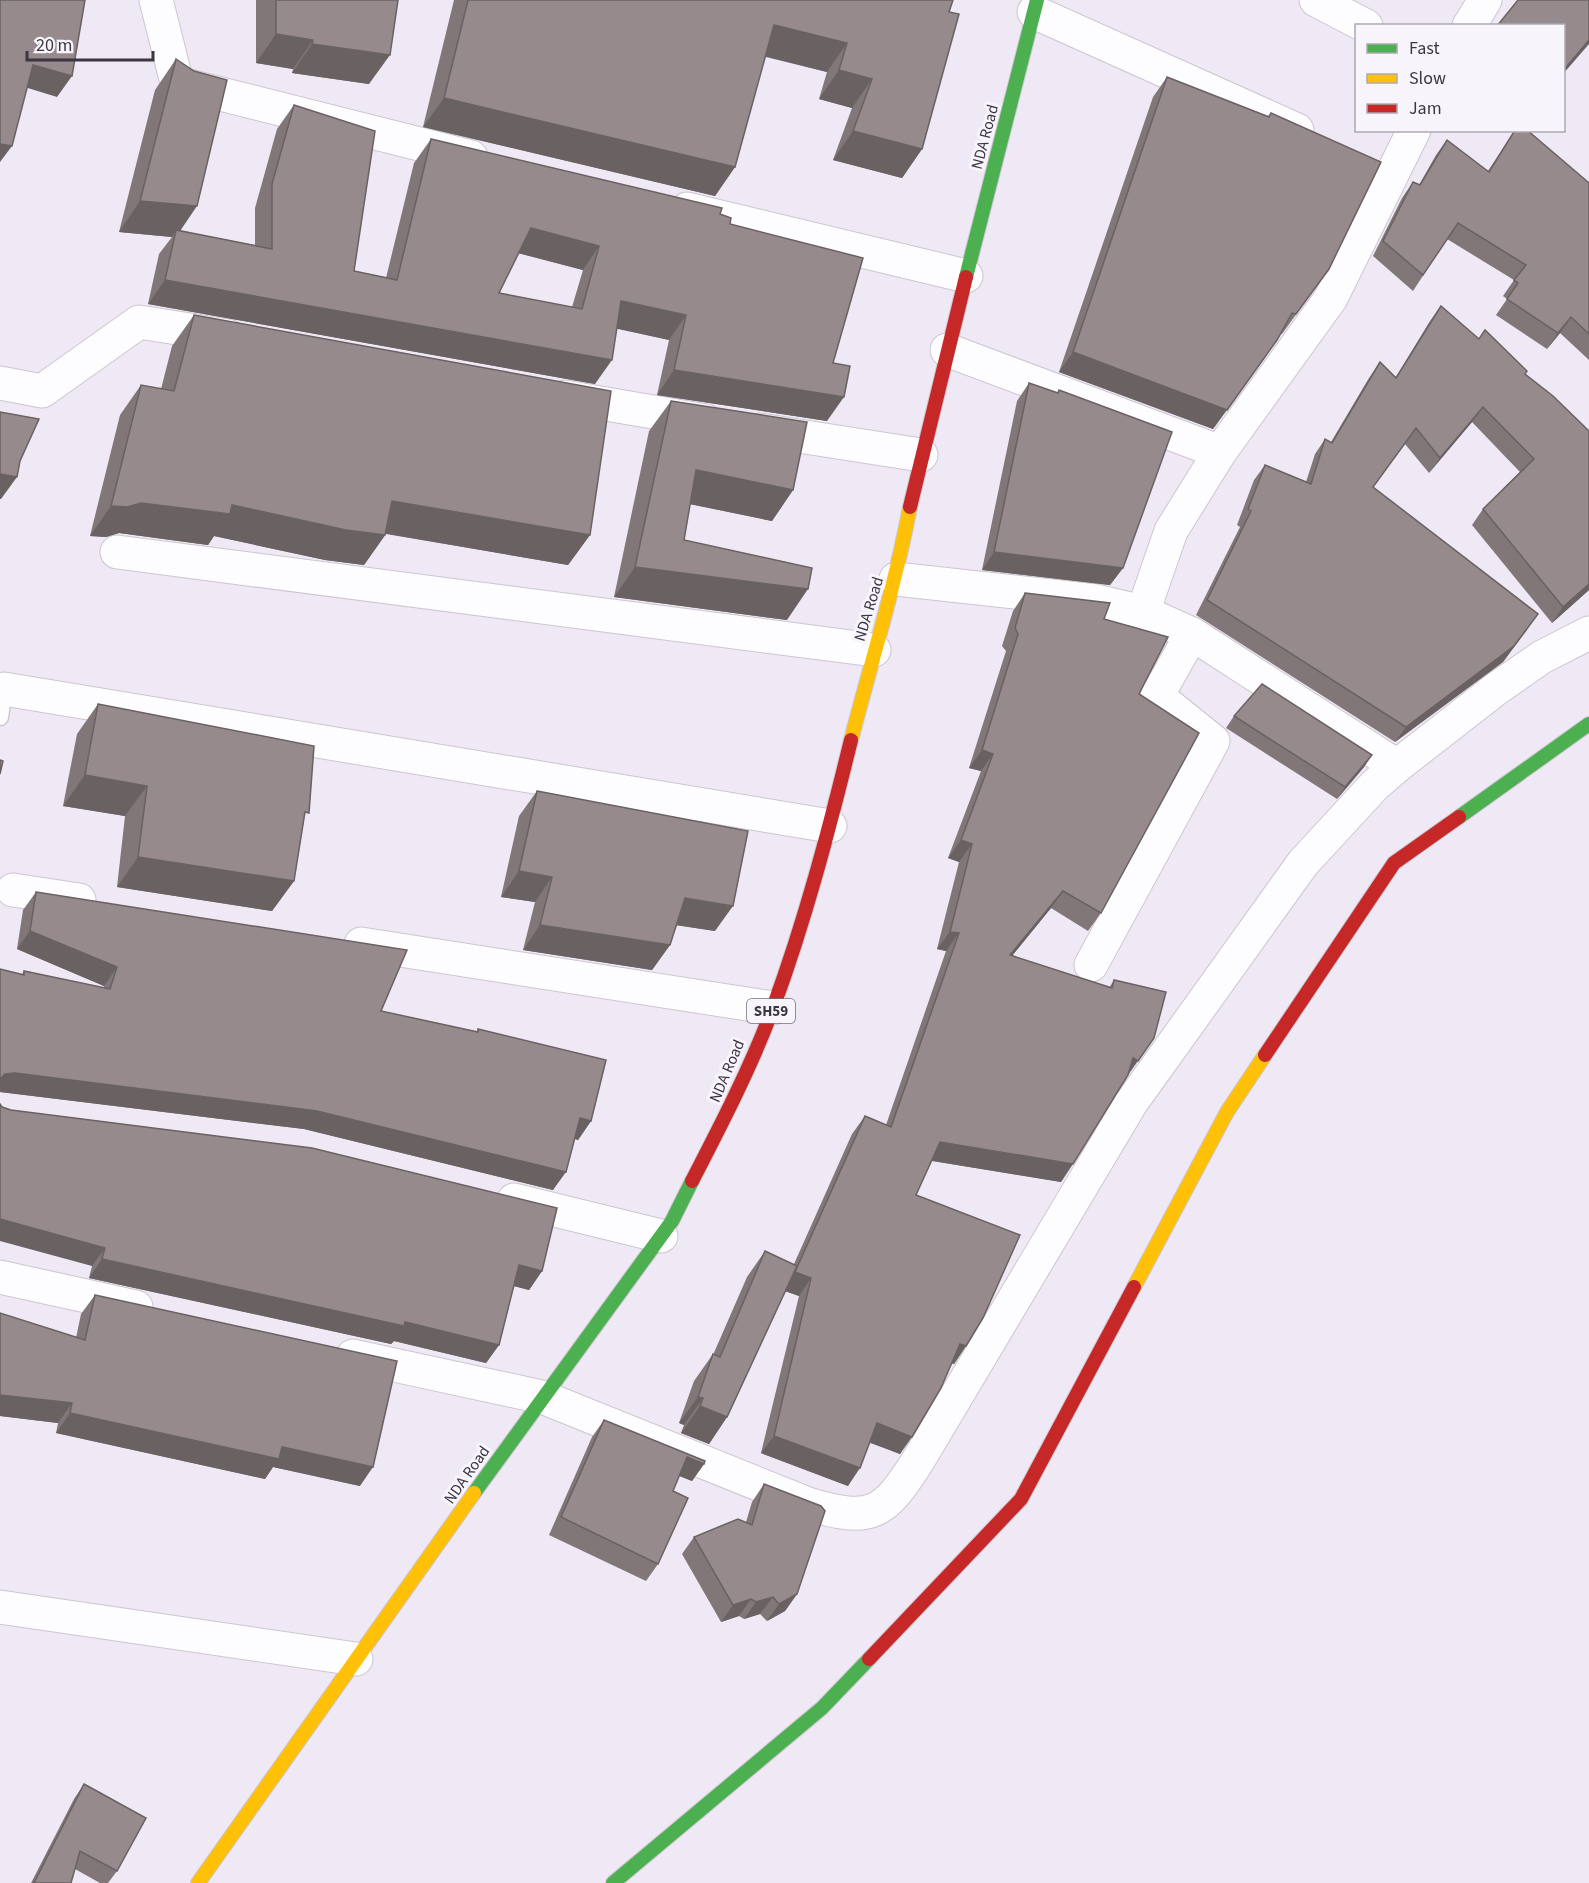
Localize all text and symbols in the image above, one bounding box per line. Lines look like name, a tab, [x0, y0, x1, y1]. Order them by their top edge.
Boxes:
scale bar	[27, 24, 153, 62]
legend	[1355, 24, 1565, 132]
text: 20 m	[36, 33, 72, 58]
text: Fast	[1409, 36, 1440, 61]
text: Slow	[1409, 66, 1446, 91]
text: Jam	[1409, 96, 1442, 121]
street label: NDA Road	[966, 102, 1004, 172]
street label: NDA Road	[849, 574, 889, 644]
road number: SH59	[747, 999, 795, 1023]
street label: NDA Road	[704, 1036, 750, 1106]
street label: NDA Road	[439, 1442, 495, 1508]

